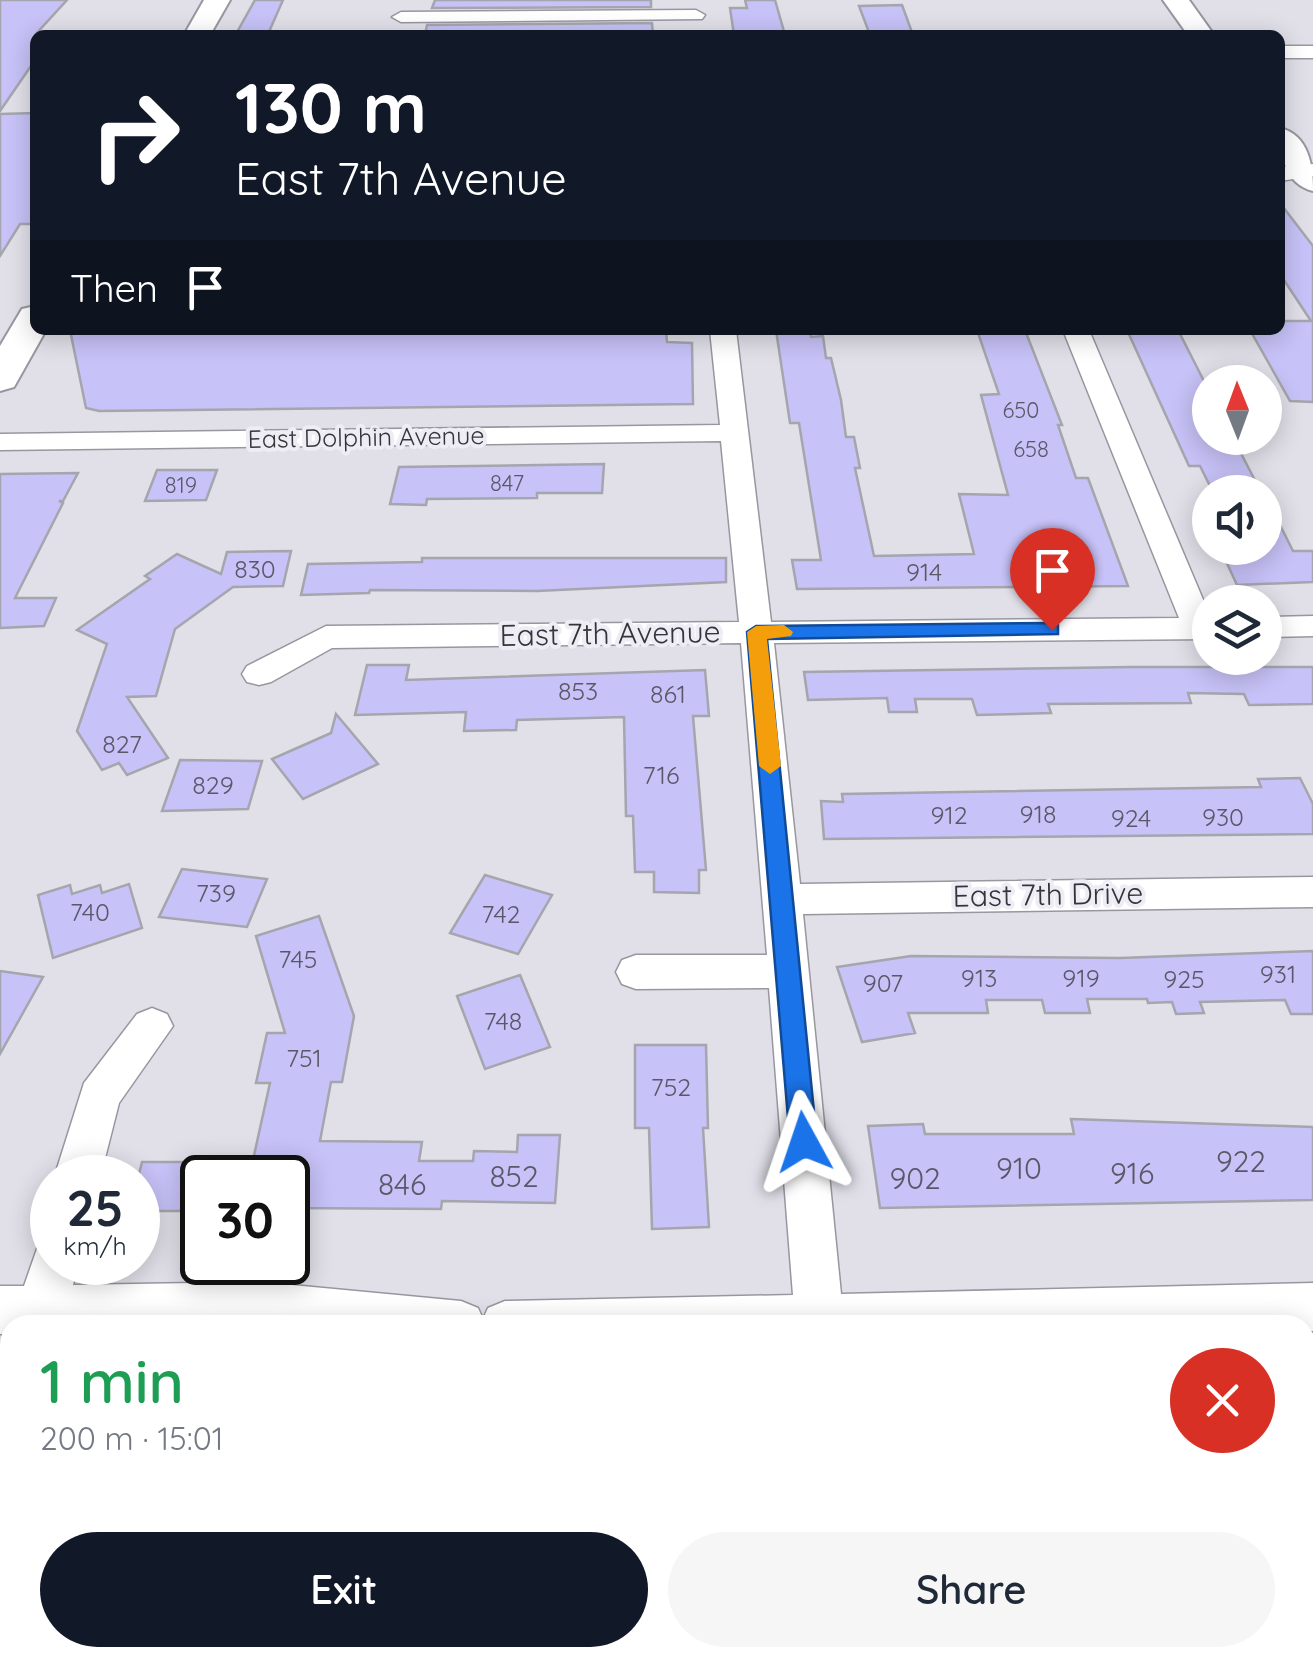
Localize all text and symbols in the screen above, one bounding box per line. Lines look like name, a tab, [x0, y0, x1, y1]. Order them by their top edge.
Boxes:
text: 130 m	[235, 63, 427, 151]
icon: right	[70, 70, 200, 200]
text: East 7th Avenue	[235, 150, 567, 206]
icon: arrive	[178, 260, 233, 315]
text: Then	[70, 264, 158, 312]
north arrow	[1192, 365, 1282, 455]
map controls	[1192, 365, 1282, 675]
house number: 650	[1003, 396, 1039, 424]
street label: East Dolphin Avenue	[247, 419, 485, 454]
house number: 658	[1013, 435, 1049, 463]
house number: 847	[490, 469, 524, 497]
house number: 819	[165, 471, 197, 499]
button: sound	[1192, 475, 1282, 565]
pin	[1010, 528, 1095, 631]
icon: arrive	[1025, 543, 1080, 598]
house number: 830	[234, 553, 276, 584]
house number: 914	[906, 556, 942, 587]
button: layers	[1192, 585, 1282, 675]
street label: East 7th Avenue	[499, 612, 721, 654]
house number: 853	[558, 675, 598, 706]
house number: 861	[650, 678, 686, 709]
house number: 827	[102, 728, 142, 759]
house number: 716	[643, 759, 679, 790]
house number: 829	[192, 769, 234, 800]
house number: 918	[1020, 798, 1056, 829]
house number: 912	[930, 799, 968, 830]
house number: 930	[1202, 801, 1244, 832]
house number: 924	[1111, 802, 1151, 833]
street label: East 7th Drive	[952, 873, 1144, 915]
house number: 739	[196, 877, 236, 908]
house number: 740	[70, 896, 110, 927]
house number: 742	[482, 898, 520, 929]
house number: 745	[279, 943, 317, 974]
house number: 931	[1260, 958, 1296, 989]
house number: 913	[961, 962, 997, 993]
house number: 919	[1062, 962, 1100, 993]
house number: 925	[1163, 963, 1205, 994]
house number: 907	[863, 967, 903, 998]
house number: 748	[484, 1005, 522, 1036]
house number: 751	[286, 1042, 322, 1073]
house number: 752	[651, 1071, 691, 1102]
position arrow	[752, 1090, 856, 1194]
house number: 922	[1216, 1142, 1266, 1180]
house number: 910	[996, 1149, 1042, 1187]
house number: 916	[1110, 1154, 1154, 1192]
speed limit sign: 30	[180, 1155, 310, 1285]
house number: 852	[489, 1157, 539, 1195]
house number: 902	[889, 1159, 941, 1197]
house number: 846	[378, 1165, 426, 1203]
text: 25	[66, 1176, 124, 1239]
text: km/h	[63, 1230, 127, 1261]
text: 1 min	[40, 1343, 184, 1418]
button: close	[1170, 1348, 1275, 1453]
text: 200 m · 15:01	[40, 1418, 224, 1458]
button: Exit	[40, 1532, 648, 1647]
button: Share	[668, 1532, 1275, 1647]

